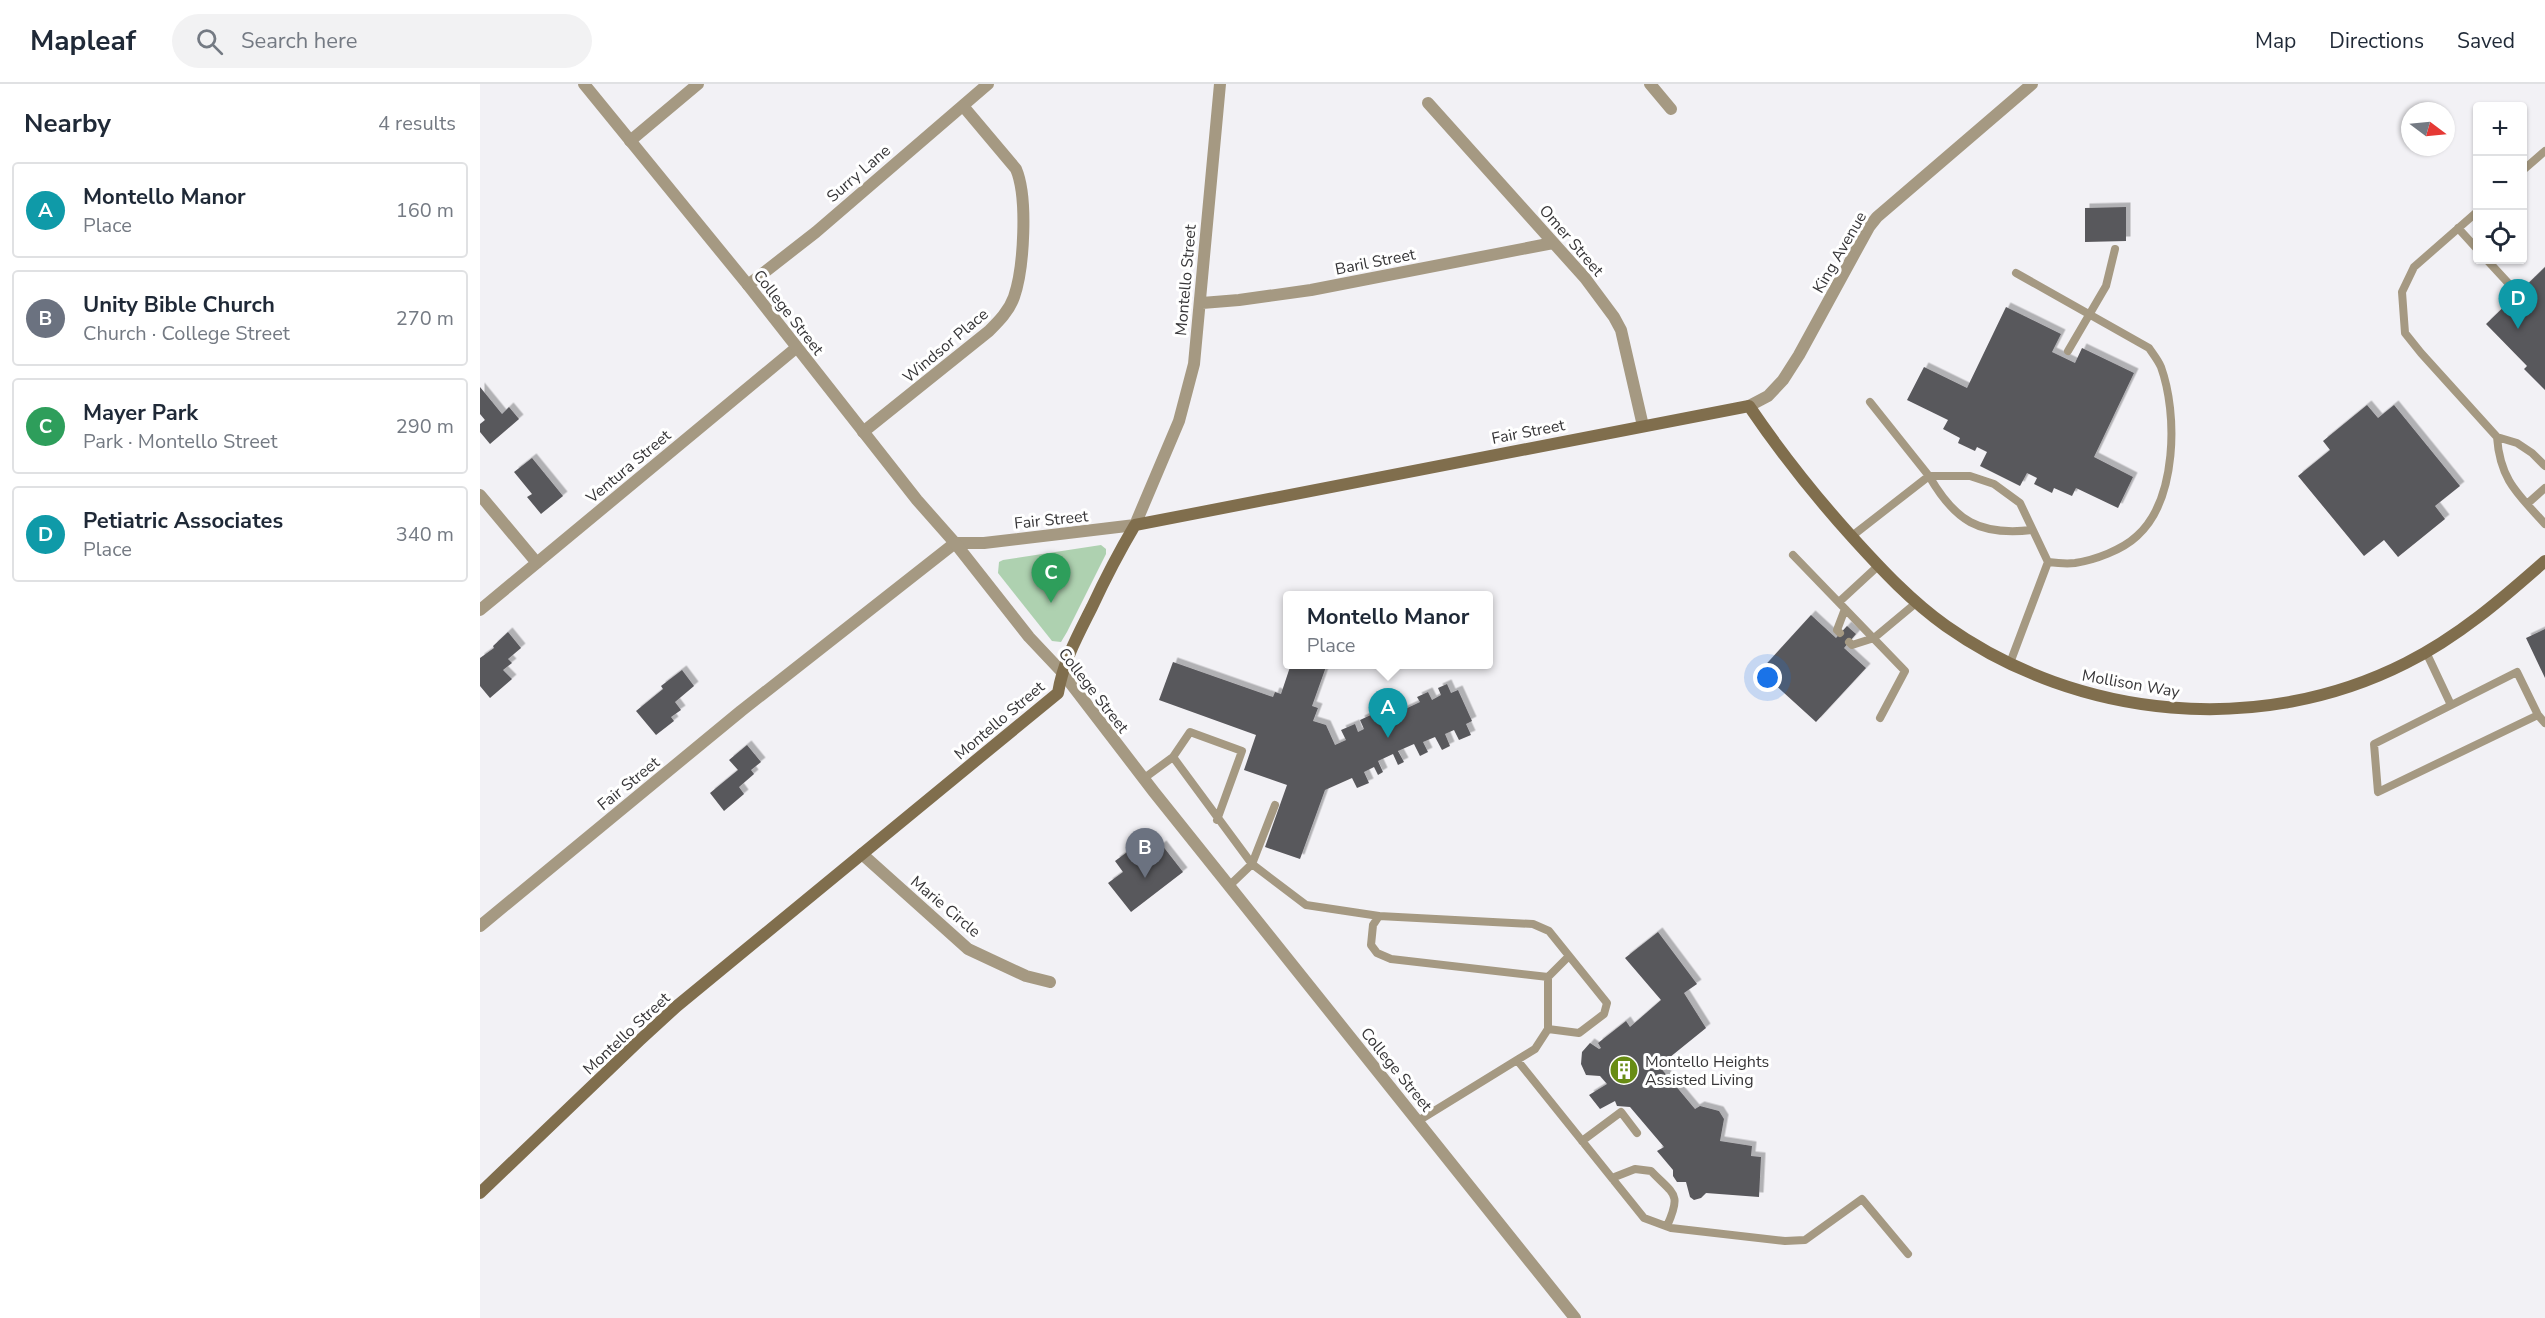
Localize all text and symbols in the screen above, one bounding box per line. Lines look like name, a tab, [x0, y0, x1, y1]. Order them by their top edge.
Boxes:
search box	[172, 14, 592, 68]
text: Mapleaf	[30, 22, 136, 60]
icon: search	[193, 25, 226, 58]
text: Search here	[241, 26, 358, 56]
text: Map	[2255, 27, 2296, 55]
text: Directions	[2329, 27, 2424, 55]
text: Saved	[2457, 27, 2515, 55]
north arrow	[2401, 102, 2455, 156]
map controls	[2473, 102, 2527, 264]
button: +	[2473, 102, 2527, 156]
text: Nearby	[24, 106, 111, 141]
text: 4 results	[378, 110, 456, 137]
street label: Surry Lane	[822, 140, 895, 208]
button: −	[2473, 156, 2527, 210]
text: Montello Manor	[83, 182, 246, 212]
text: A	[38, 197, 53, 224]
text: 160 m	[396, 197, 454, 224]
street label: Omer Street	[1534, 200, 1609, 281]
street label: King Avenue	[1808, 208, 1872, 297]
button: locate	[2473, 210, 2527, 264]
text: Place	[83, 212, 132, 239]
street label: Montello Street	[1170, 223, 1202, 337]
street label: Baril Street	[1333, 243, 1418, 281]
street label: College Street	[748, 265, 829, 360]
pin: D	[2498, 280, 2538, 329]
text: Unity Bible Church	[83, 290, 275, 320]
street label: Windsor Place	[898, 304, 993, 388]
text: B	[39, 305, 52, 332]
text: 270 m	[396, 305, 454, 332]
text: Church · College Street	[83, 320, 290, 347]
text: Mayer Park	[83, 398, 198, 428]
text: C	[39, 413, 52, 440]
text: 290 m	[396, 413, 454, 440]
street label: Fair Street	[1490, 414, 1567, 450]
street label: Ventura Street	[581, 425, 676, 509]
text: Park · Montello Street	[83, 428, 277, 455]
street label: Fair Street	[1013, 505, 1090, 535]
text: Petiatric Associates	[83, 506, 283, 536]
text: D	[38, 521, 53, 548]
text: 340 m	[396, 521, 454, 548]
text: Place	[83, 536, 132, 563]
pin: C	[1032, 554, 1070, 603]
popup	[1283, 591, 1493, 669]
text: Montello Manor	[1307, 602, 1469, 632]
text: Place	[1307, 632, 1356, 659]
street label: College Street	[1053, 643, 1134, 738]
your location	[1753, 663, 1782, 692]
street label: Mollison Way	[2080, 665, 2182, 704]
street label: Montello Street	[950, 676, 1050, 765]
pin: A	[1368, 688, 1408, 738]
street label: Fair Street	[593, 752, 665, 816]
pin: B	[1126, 828, 1164, 878]
street label: Marie Circle	[906, 871, 985, 942]
street label: Montello Street	[578, 987, 675, 1080]
street label: College Street	[1355, 1023, 1437, 1117]
place label: Montello Heights Assisted Living	[1645, 1051, 1769, 1091]
building icon: Montello Heights Assisted Living	[1608, 1054, 1640, 1086]

